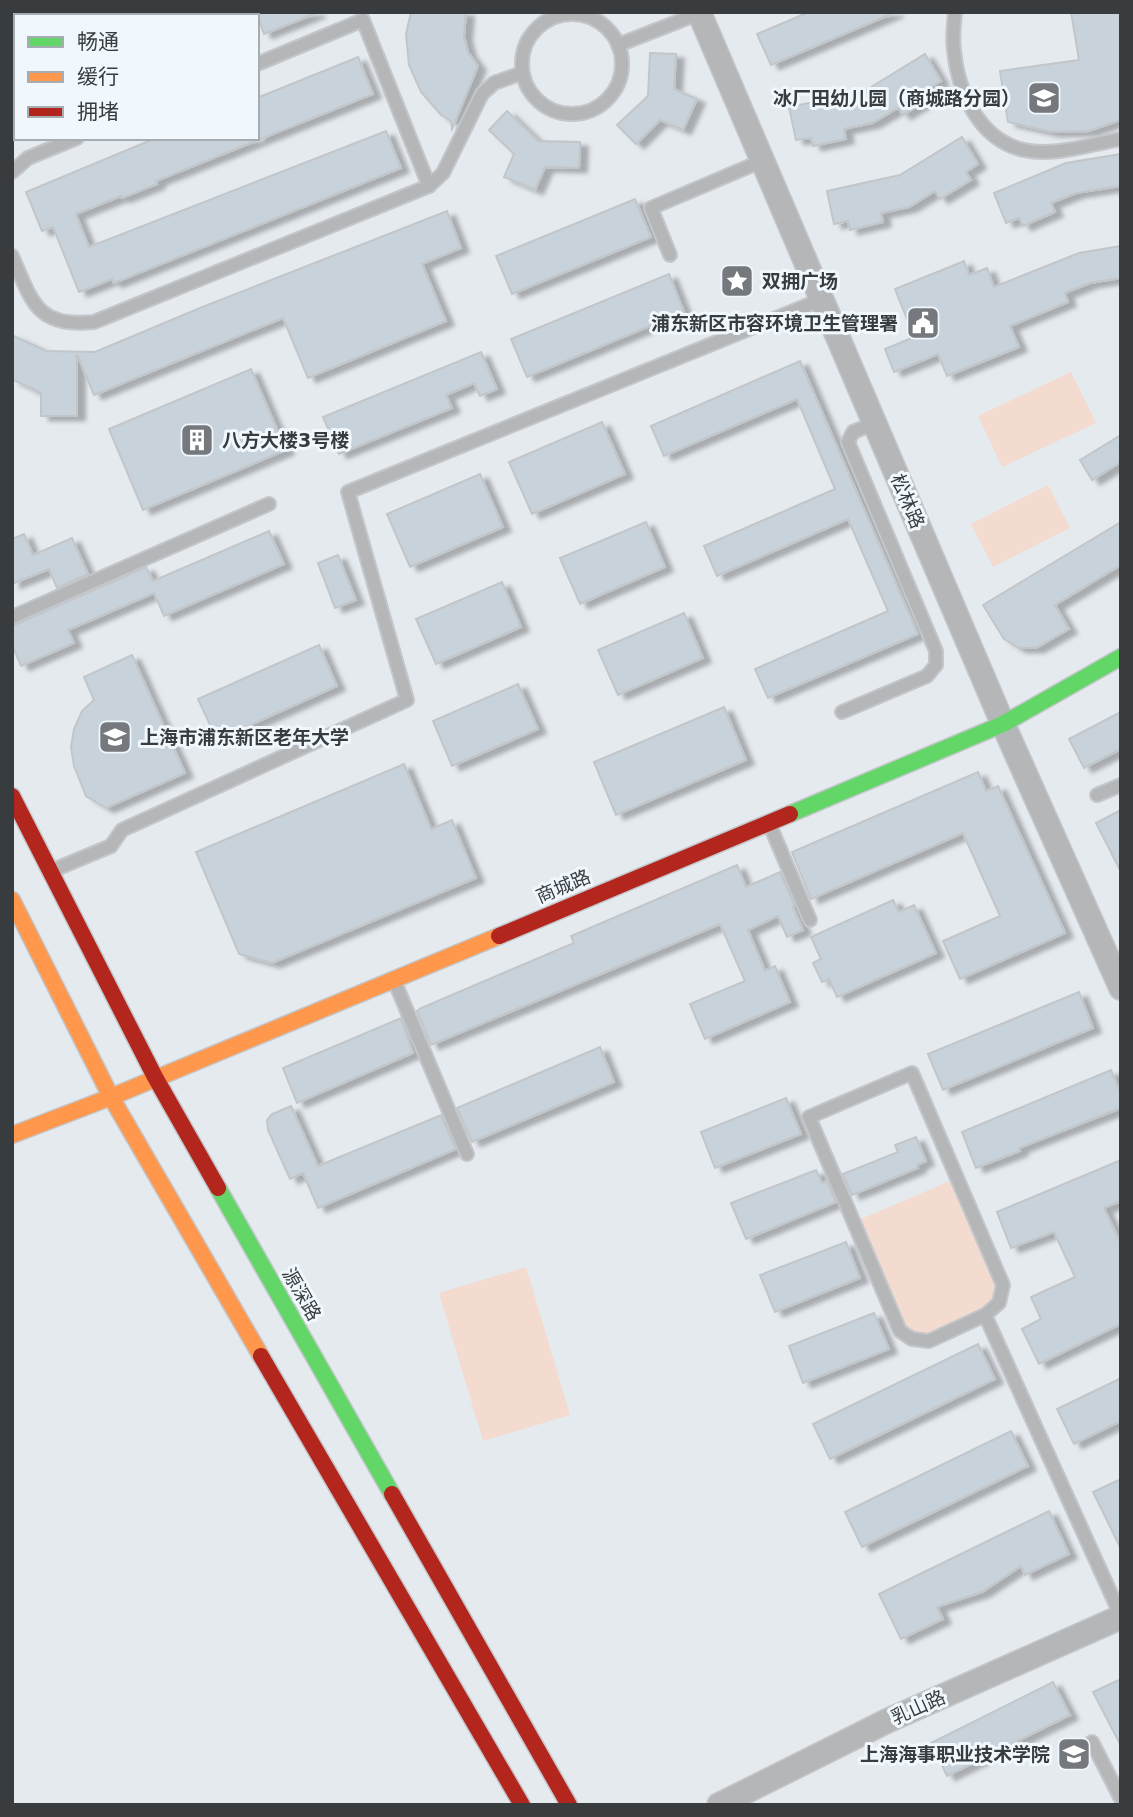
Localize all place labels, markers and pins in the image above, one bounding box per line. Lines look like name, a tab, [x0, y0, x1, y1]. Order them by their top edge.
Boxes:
school or university icon: 冰厂田幼儿园（商城路分园）	[1025, 79, 1063, 117]
place label: 冰厂田幼儿园（商城路分园）	[773, 87, 1020, 109]
place icon: 双拥广场	[718, 262, 756, 300]
place label: 双拥广场	[762, 270, 838, 292]
public building icon: 浦东新区市容环境卫生管理署	[904, 304, 942, 342]
place label: 浦东新区市容环境卫生管理署	[651, 312, 898, 334]
building icon: 八方大楼3号楼	[178, 421, 216, 459]
place label: 八方大楼3号楼	[222, 429, 349, 451]
school or university icon: 上海市浦东新区老年大学	[96, 718, 134, 756]
place label: 上海市浦东新区老年大学	[140, 726, 349, 748]
school or university icon: 上海海事职业技术学院	[1055, 1735, 1093, 1773]
place label: 上海海事职业技术学院	[860, 1743, 1050, 1765]

